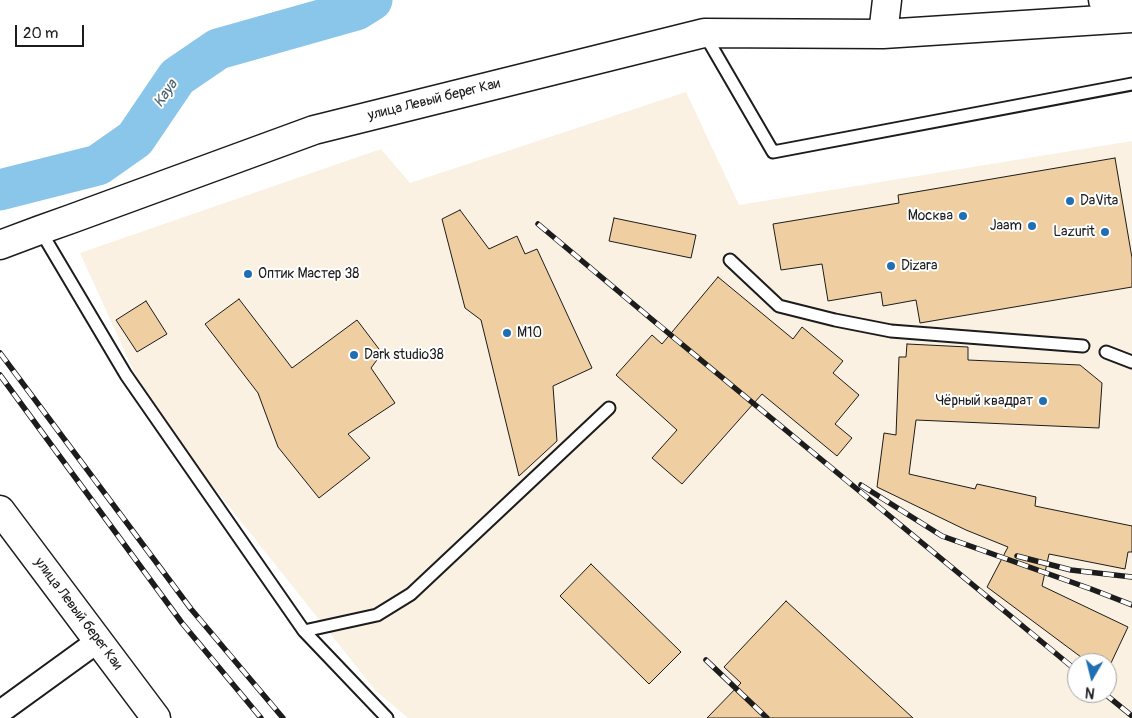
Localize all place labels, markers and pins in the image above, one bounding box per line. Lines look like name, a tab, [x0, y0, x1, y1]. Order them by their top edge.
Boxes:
place label: DaVita	[1080, 193, 1118, 209]
marker: DaVita	[1064, 195, 1076, 207]
place label: Москва	[908, 208, 953, 224]
marker: Москва	[957, 210, 969, 222]
place label: Jaam	[990, 218, 1022, 234]
marker: Jaam	[1026, 220, 1038, 232]
place label: Lazurit	[1053, 224, 1095, 240]
marker: Lazurit	[1099, 226, 1111, 238]
place label: Dizara	[901, 258, 938, 274]
marker: Dizara	[885, 260, 897, 272]
place label: Оптик Мастер 38	[258, 266, 359, 282]
marker: Оптик Мастер 38	[242, 268, 254, 280]
place label: M10	[517, 325, 542, 341]
marker: M10	[501, 327, 513, 339]
place label: Dark studio38	[364, 347, 444, 363]
marker: Dark studio38	[348, 349, 360, 361]
place label: Чёрный квадрат	[936, 393, 1033, 409]
marker: Чёрный квадрат	[1037, 395, 1049, 407]

